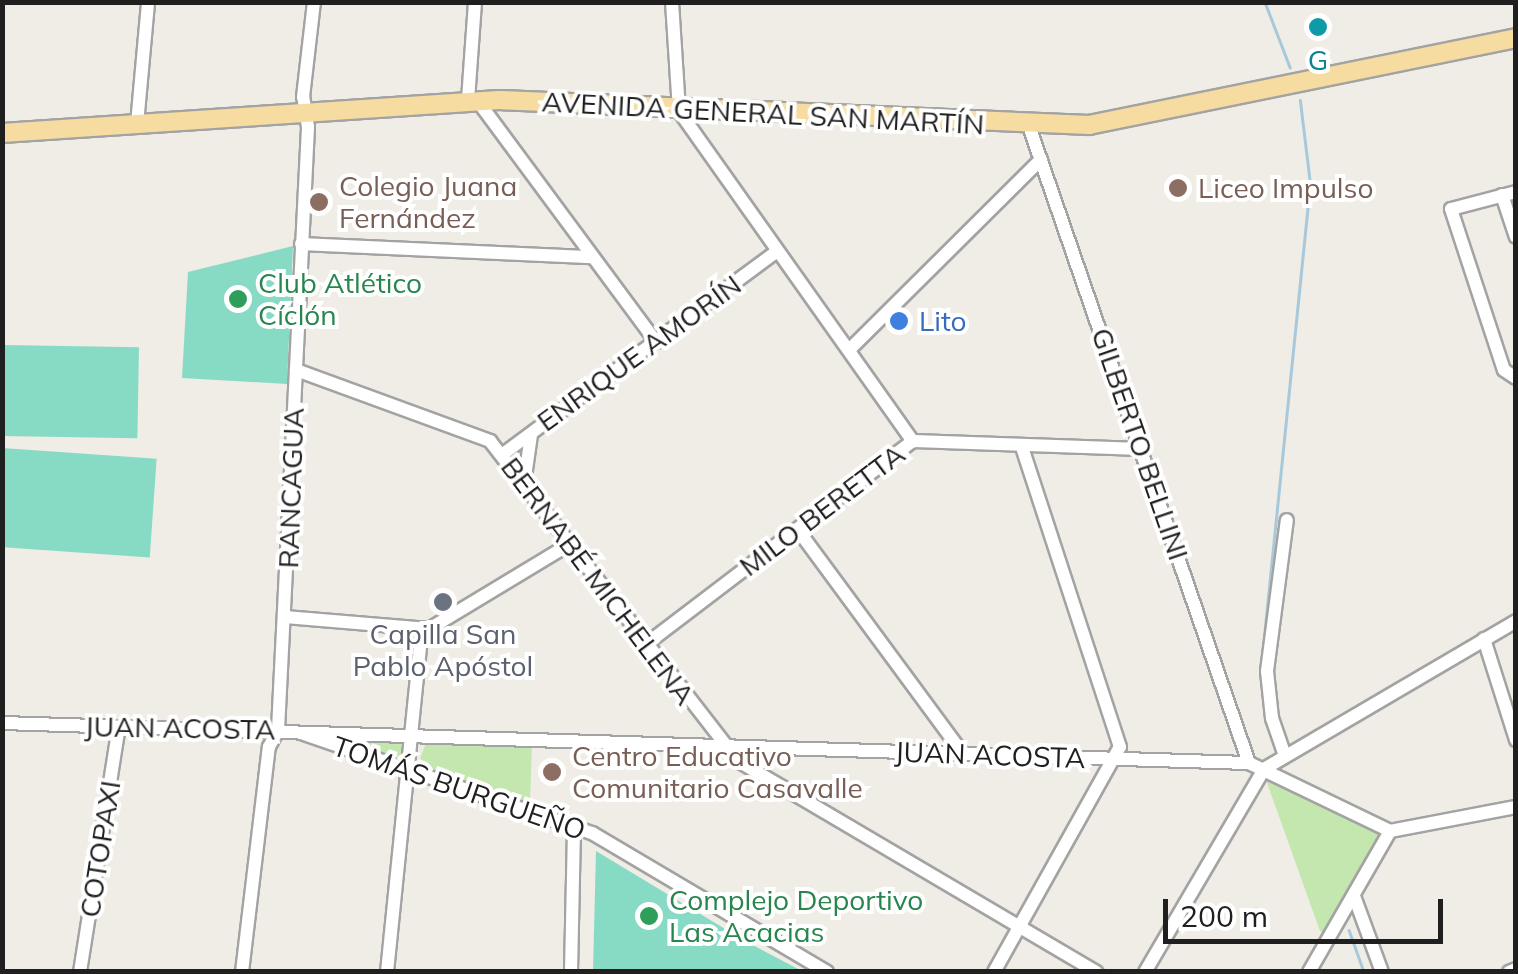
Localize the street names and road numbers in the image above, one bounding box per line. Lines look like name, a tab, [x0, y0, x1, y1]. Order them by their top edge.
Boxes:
street label: AVENIDA GENERAL SAN MARTÍN	[541, 85, 985, 141]
street label: ENRIQUE AMORÍN	[531, 268, 747, 438]
street label: GILBERTO BELLINI	[1085, 323, 1195, 565]
street label: RANCAGUA	[271, 407, 311, 569]
street label: MILO BERETTA	[733, 437, 911, 583]
street label: BERNABÉ MICHELENA	[494, 451, 702, 711]
street label: JUAN ACOSTA	[84, 710, 276, 746]
street label: TOMÁS BURGUEÑO	[328, 729, 590, 847]
street label: JUAN ACOSTA	[894, 735, 1086, 775]
street label: COTOPAXI	[73, 778, 127, 920]

